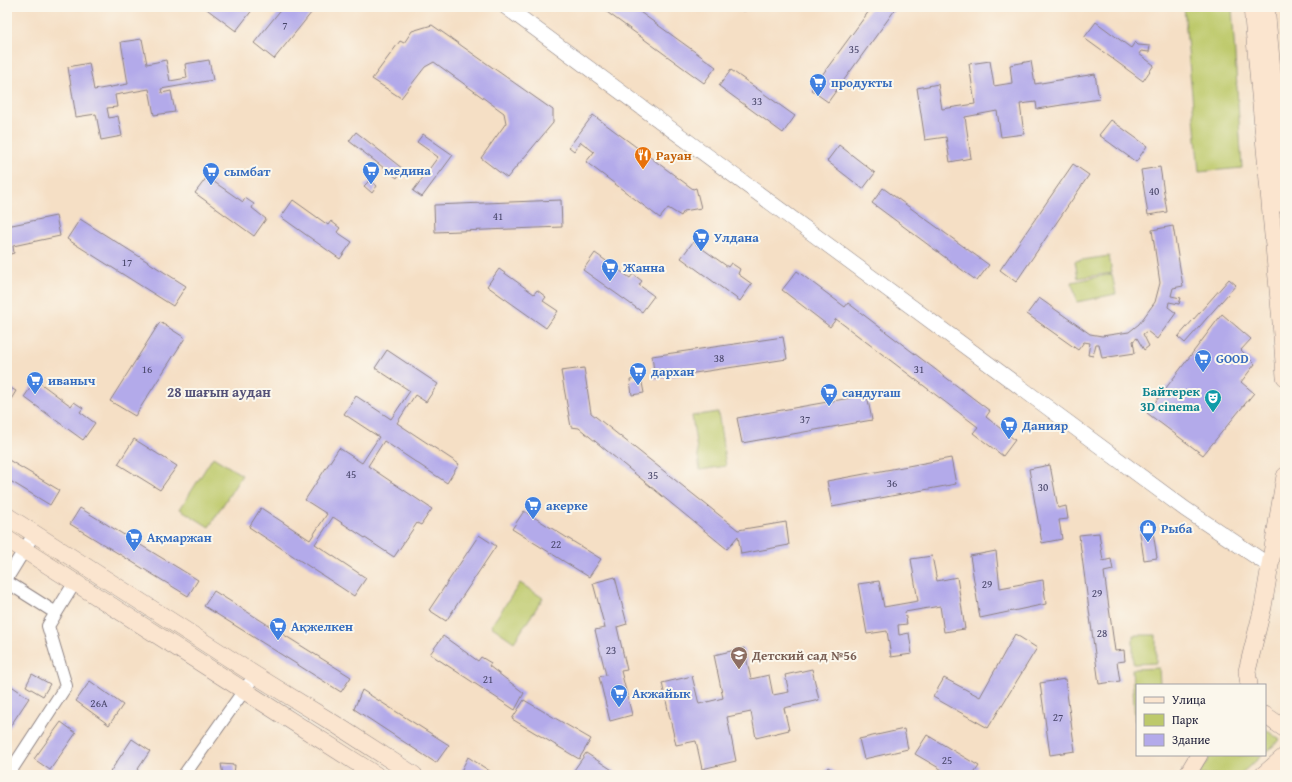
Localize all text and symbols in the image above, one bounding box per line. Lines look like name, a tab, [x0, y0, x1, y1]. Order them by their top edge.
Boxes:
house number: 7	[282, 17, 288, 33]
house number: 35	[849, 41, 859, 57]
supermarket icon: продукты	[808, 72, 828, 97]
place label: продукты	[831, 73, 892, 92]
house number: 33	[752, 93, 762, 109]
restaurant icon: Рауан	[633, 145, 653, 170]
place label: Рауан	[656, 146, 692, 165]
supermarket icon: медина	[361, 160, 381, 185]
supermarket icon: сымбат	[201, 161, 221, 186]
place label: медина	[384, 161, 431, 180]
place label: сымбат	[224, 162, 271, 181]
house number: 40	[1149, 183, 1159, 199]
house number: 41	[493, 208, 503, 224]
supermarket icon: Улдана	[691, 227, 711, 252]
place label: Улдана	[714, 228, 759, 247]
house number: 17	[122, 254, 132, 270]
supermarket icon: Жанна	[600, 257, 620, 282]
place label: Жанна	[622, 258, 665, 277]
supermarket icon: GOOD	[1193, 348, 1213, 373]
place label: GOOD	[1216, 349, 1249, 368]
house number: 38	[714, 350, 724, 366]
house number: 16	[142, 361, 152, 377]
supermarket icon: дархан	[628, 361, 648, 386]
house number: 31	[914, 361, 924, 377]
place label: дархан	[651, 362, 695, 381]
supermarket icon: иваныч	[25, 370, 45, 395]
place label: иваныч	[48, 371, 96, 390]
district label: 28 шағын аудан	[167, 382, 271, 402]
supermarket icon: сандугаш	[819, 382, 839, 407]
place label: Байтерек 3D cinema	[1140, 382, 1201, 416]
place label: сандугаш	[842, 383, 901, 402]
theatre icon: Байтерек 3D cinema	[1203, 388, 1223, 413]
house number: 37	[800, 411, 810, 427]
supermarket icon: Данияр	[999, 415, 1019, 440]
place label: Данияр	[1021, 416, 1069, 435]
house number: 45	[346, 466, 356, 482]
house number: 35	[648, 467, 658, 483]
house number: 36	[887, 475, 897, 491]
house number: 30	[1038, 479, 1048, 495]
supermarket icon: акерке	[523, 495, 543, 520]
place label: акерке	[546, 496, 588, 515]
shop icon: Рыба	[1138, 518, 1158, 543]
place label: Рыба	[1161, 519, 1193, 538]
supermarket icon: Ақмаржан	[124, 527, 144, 552]
place label: Ақмаржан	[147, 528, 212, 547]
house number: 22	[551, 536, 561, 552]
house number: 29	[982, 576, 992, 592]
house number: 29	[1092, 585, 1102, 601]
supermarket icon: Ақжелкен	[268, 616, 288, 641]
place label: Ақжелкен	[291, 617, 353, 636]
house number: 28	[1097, 625, 1107, 641]
house number: 23	[606, 642, 616, 658]
school or university icon: Детский сад №56	[729, 645, 749, 670]
place label: Детский сад №56	[751, 646, 857, 665]
house number: 21	[483, 671, 493, 687]
supermarket icon: Акжайык	[609, 683, 629, 708]
place label: Акжайык	[632, 684, 691, 703]
legend	[1136, 684, 1266, 756]
text: Улица	[1172, 691, 1206, 708]
house number: 26А	[90, 695, 108, 711]
house number: 27	[1053, 709, 1063, 725]
text: Парк	[1172, 711, 1199, 728]
text: Здание	[1172, 731, 1211, 748]
house number: 25	[942, 752, 952, 768]

